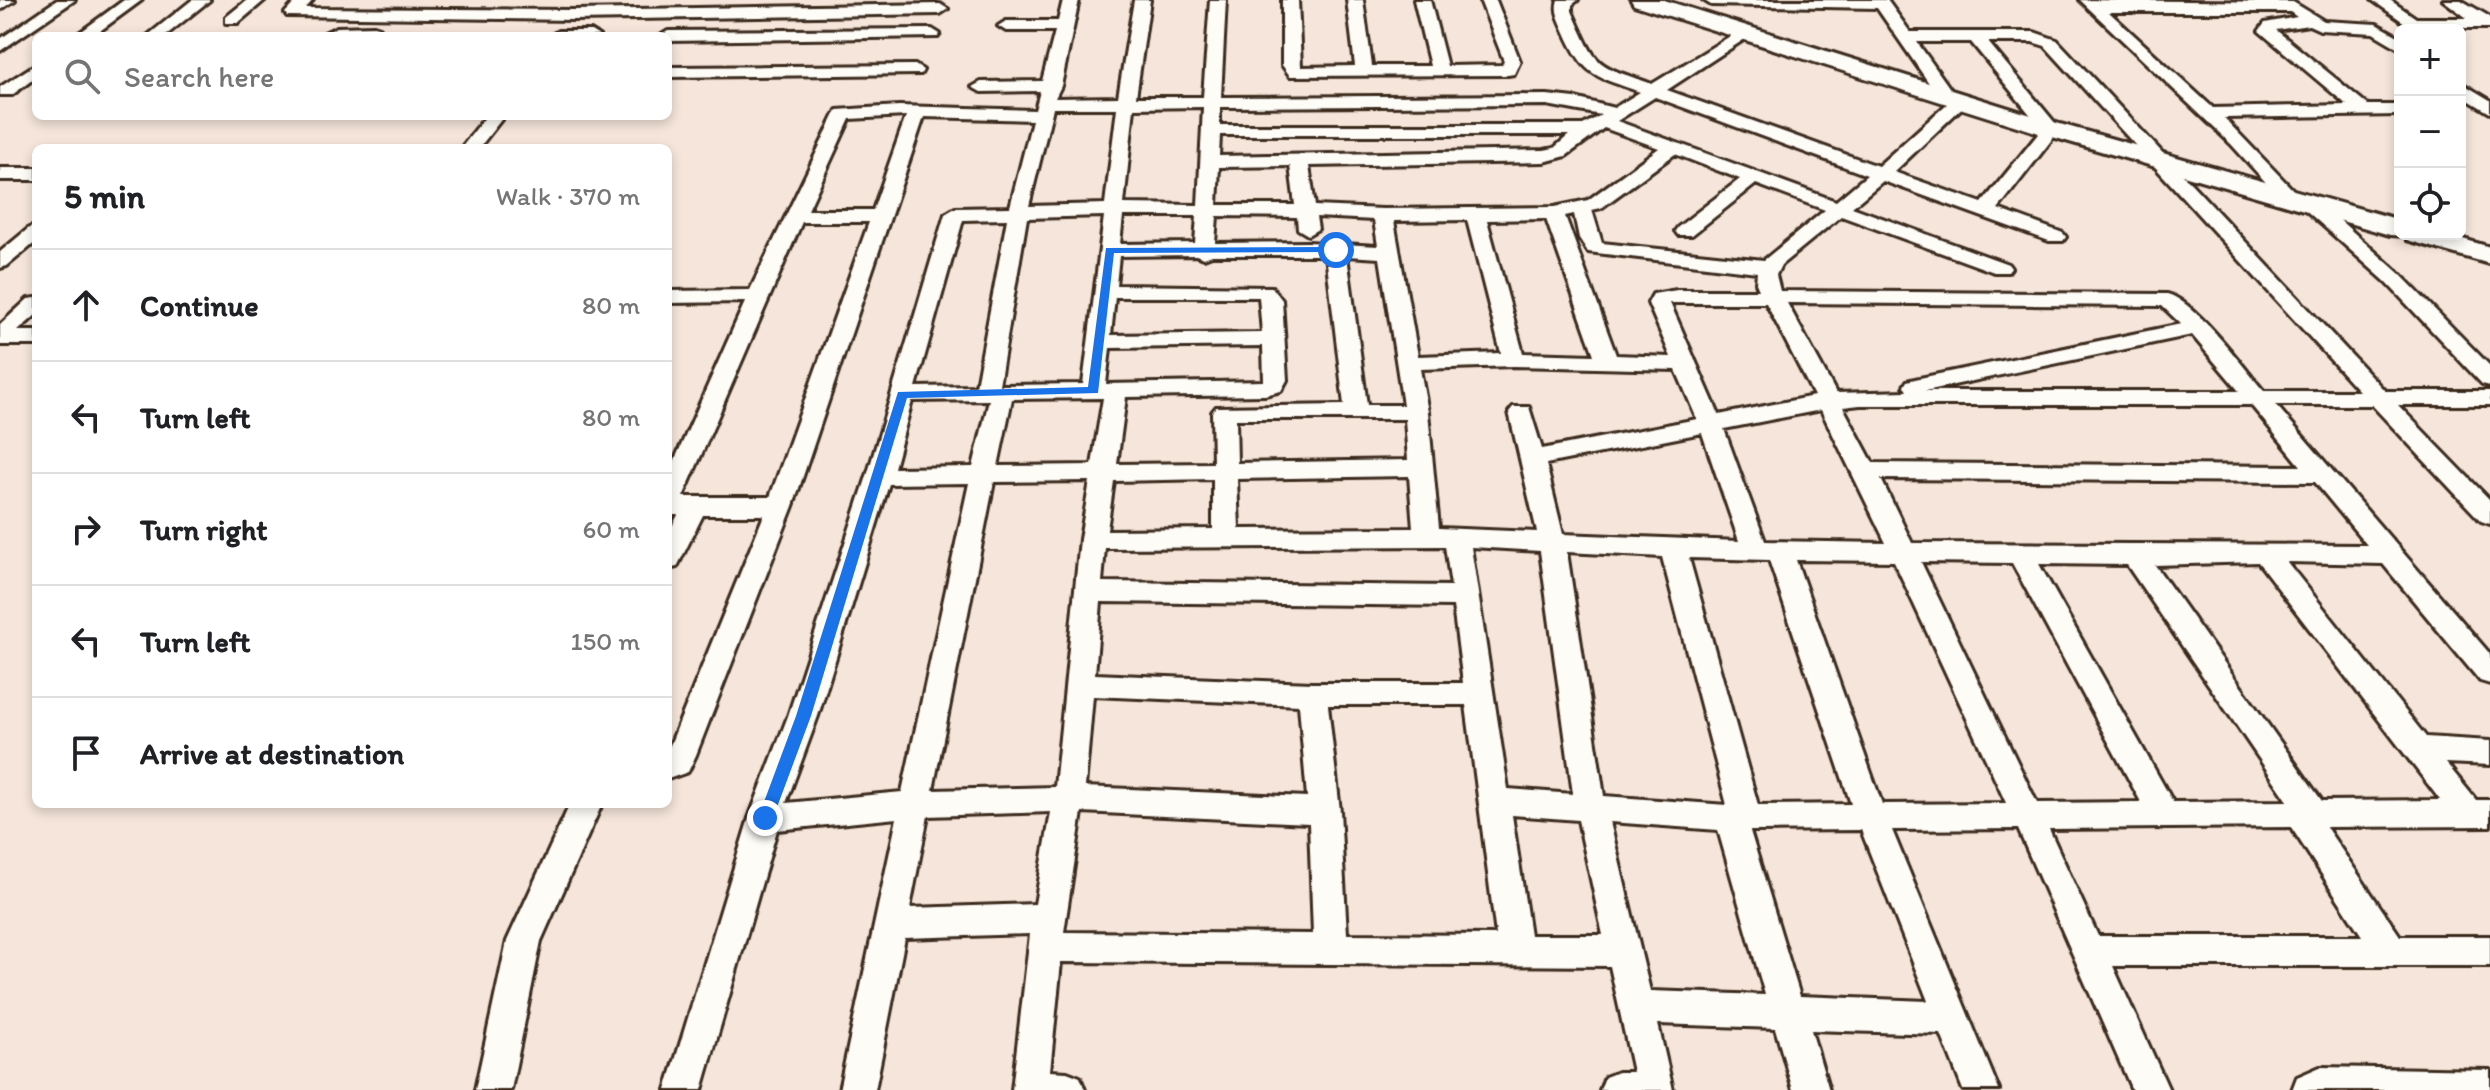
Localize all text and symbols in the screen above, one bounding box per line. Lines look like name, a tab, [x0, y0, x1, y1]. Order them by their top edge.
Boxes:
map controls	[2394, 24, 2466, 240]
button: +	[2394, 24, 2466, 96]
search box	[32, 32, 672, 120]
icon: search	[60, 54, 104, 98]
text: Search here	[124, 58, 274, 95]
button: −	[2394, 96, 2466, 168]
button: locate	[2394, 168, 2466, 240]
text: 5 min	[64, 176, 145, 217]
text: Walk · 370 m	[496, 180, 640, 212]
route start	[1318, 232, 1354, 268]
icon: ahead	[64, 283, 108, 327]
text: Continue	[140, 287, 259, 324]
text: 80 m	[582, 289, 640, 321]
icon: left	[64, 395, 108, 439]
text: Turn left	[140, 399, 251, 436]
text: 80 m	[582, 401, 640, 433]
icon: right	[64, 507, 108, 551]
text: Turn right	[140, 511, 268, 548]
text: 60 m	[583, 513, 640, 545]
icon: left	[64, 619, 108, 663]
text: Turn left	[140, 623, 251, 660]
text: 150 m	[571, 625, 640, 657]
icon: arrive	[64, 731, 108, 775]
text: Arrive at destination	[140, 735, 404, 772]
route end	[747, 800, 783, 836]

